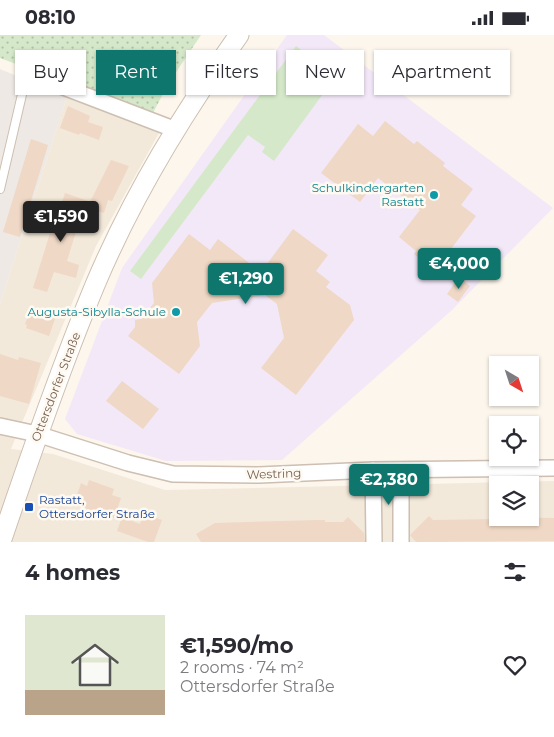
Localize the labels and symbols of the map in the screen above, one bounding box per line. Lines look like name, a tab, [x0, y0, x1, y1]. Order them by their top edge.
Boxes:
place label: Schulkindergarten Rastatt	[312, 180, 424, 209]
marker: Schulkindergarten Rastatt	[428, 189, 440, 201]
pin: €1,590	[20, 201, 102, 243]
pin: €4,000	[418, 247, 500, 290]
pin: €1,290	[205, 263, 287, 305]
place label: Augusta-Sibylla-Schule	[28, 304, 166, 319]
marker: Augusta-Sibylla-Schule	[170, 306, 182, 318]
street label: Ottersdorfer Straße	[28, 330, 83, 444]
north arrow	[489, 356, 539, 406]
pin: €2,380	[348, 463, 430, 506]
street label: Westring	[246, 465, 302, 482]
place label: Rastatt, Ottersdorfer Straße	[39, 492, 155, 521]
marker: Rastatt, Ottersdorfer Straße	[23, 501, 35, 513]

